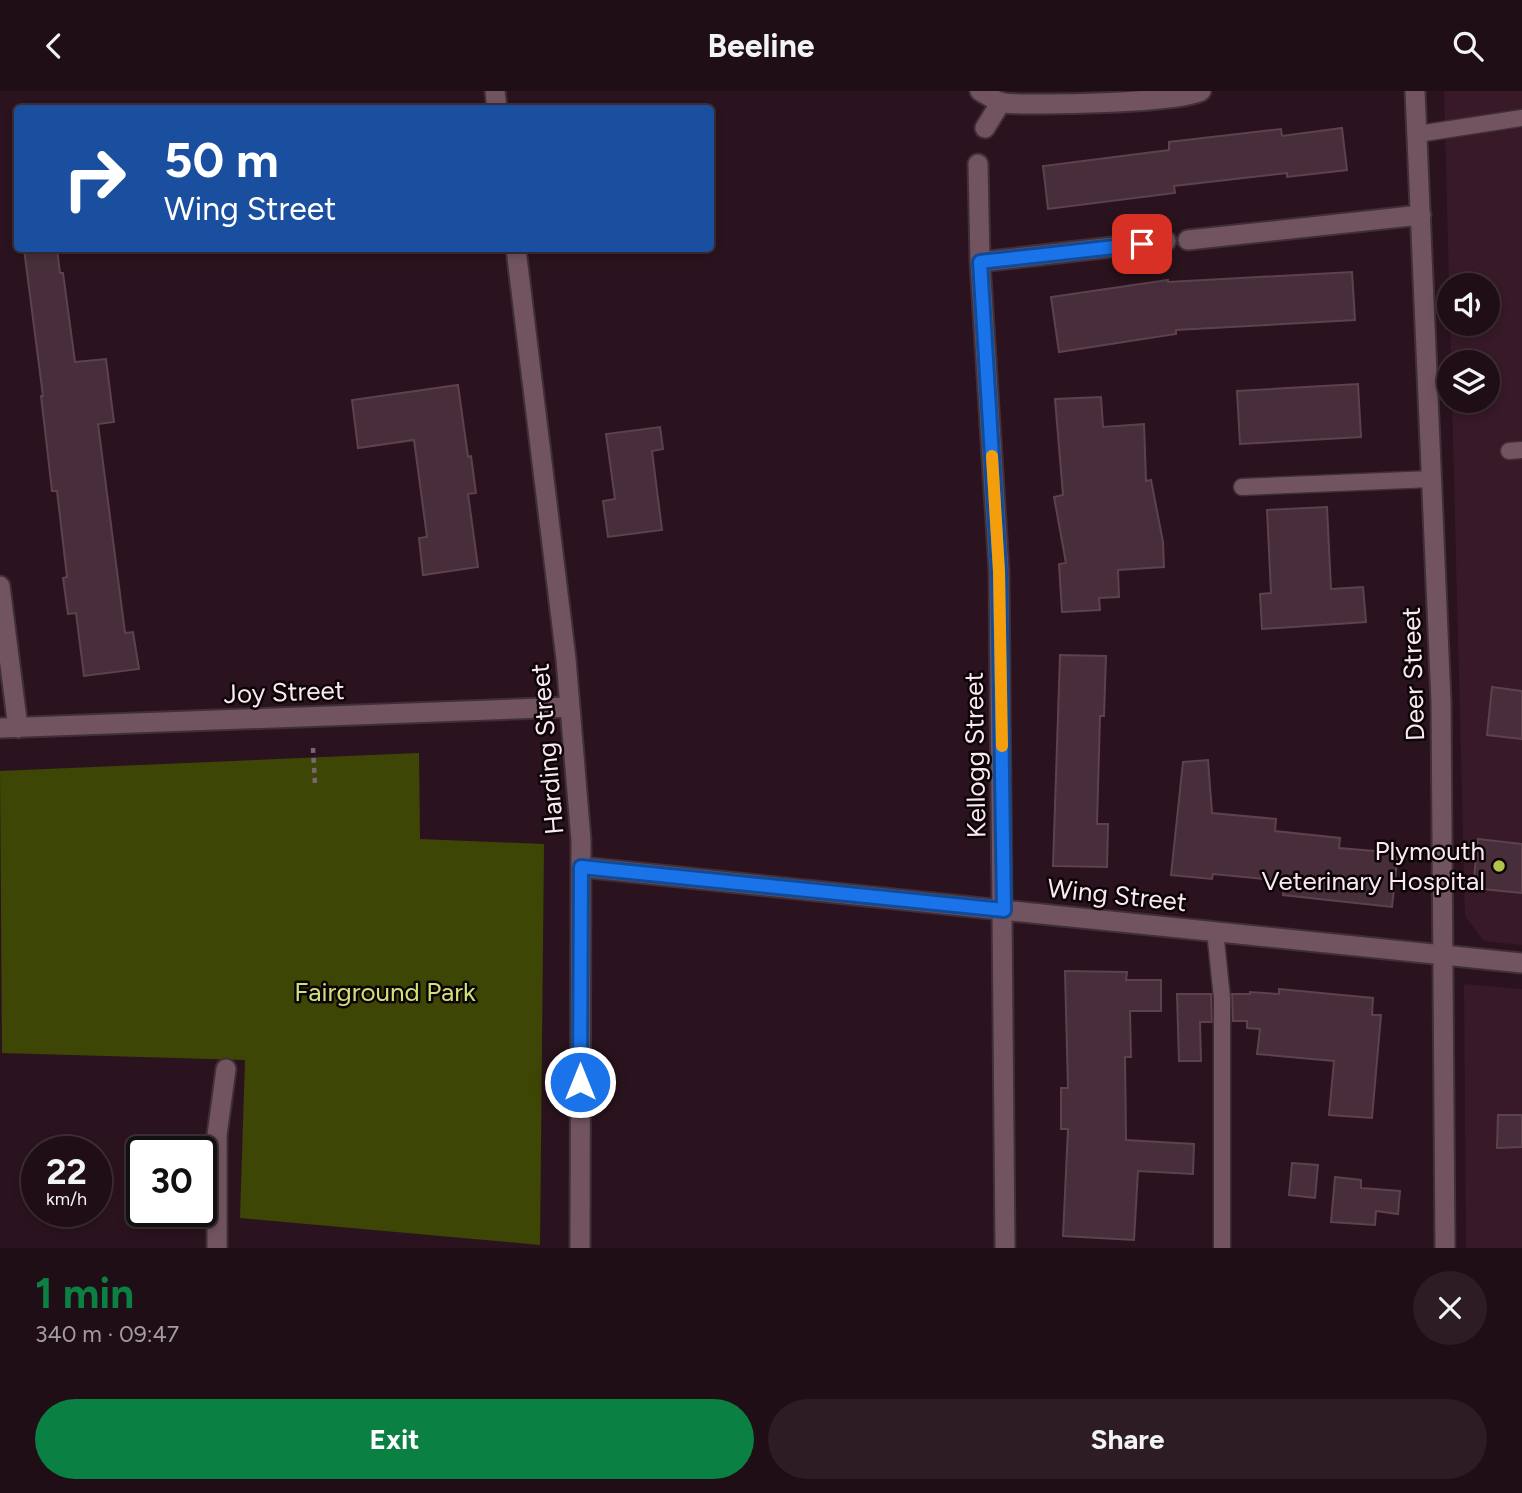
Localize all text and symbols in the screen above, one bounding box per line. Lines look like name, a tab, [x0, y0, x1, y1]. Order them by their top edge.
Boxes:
icon: back	[35, 27, 73, 65]
text: Beeline	[707, 27, 815, 65]
icon: search	[1449, 27, 1487, 65]
text: 50 m	[164, 130, 279, 189]
icon: right	[49, 133, 140, 224]
text: Wing Street	[164, 190, 336, 228]
pin	[1112, 214, 1172, 274]
icon: arrive	[1123, 225, 1161, 263]
map controls	[1437, 273, 1500, 413]
button: sound	[1437, 273, 1500, 336]
button: layers	[1437, 350, 1500, 413]
street label: Deer Street	[1395, 606, 1431, 742]
street label: Harding Street	[524, 662, 570, 836]
street label: Kellogg Street	[958, 672, 992, 838]
street label: Joy Street	[223, 674, 345, 710]
place label: Plymouth Veterinary Hospital	[1262, 835, 1485, 897]
marker: Plymouth Veterinary Hospital	[1491, 858, 1507, 874]
street label: Wing Street	[1046, 872, 1188, 918]
park label: Fairground Park	[294, 976, 476, 1008]
position arrow	[543, 1045, 617, 1119]
speed limit sign: 30	[126, 1136, 217, 1227]
text: 22	[46, 1151, 87, 1193]
text: km/h	[46, 1188, 87, 1210]
text: 1 min	[35, 1268, 134, 1319]
button: close	[1413, 1271, 1487, 1345]
text: 340 m · 09:47	[35, 1320, 179, 1348]
button: Exit	[35, 1399, 754, 1479]
button: Share	[768, 1399, 1487, 1479]

